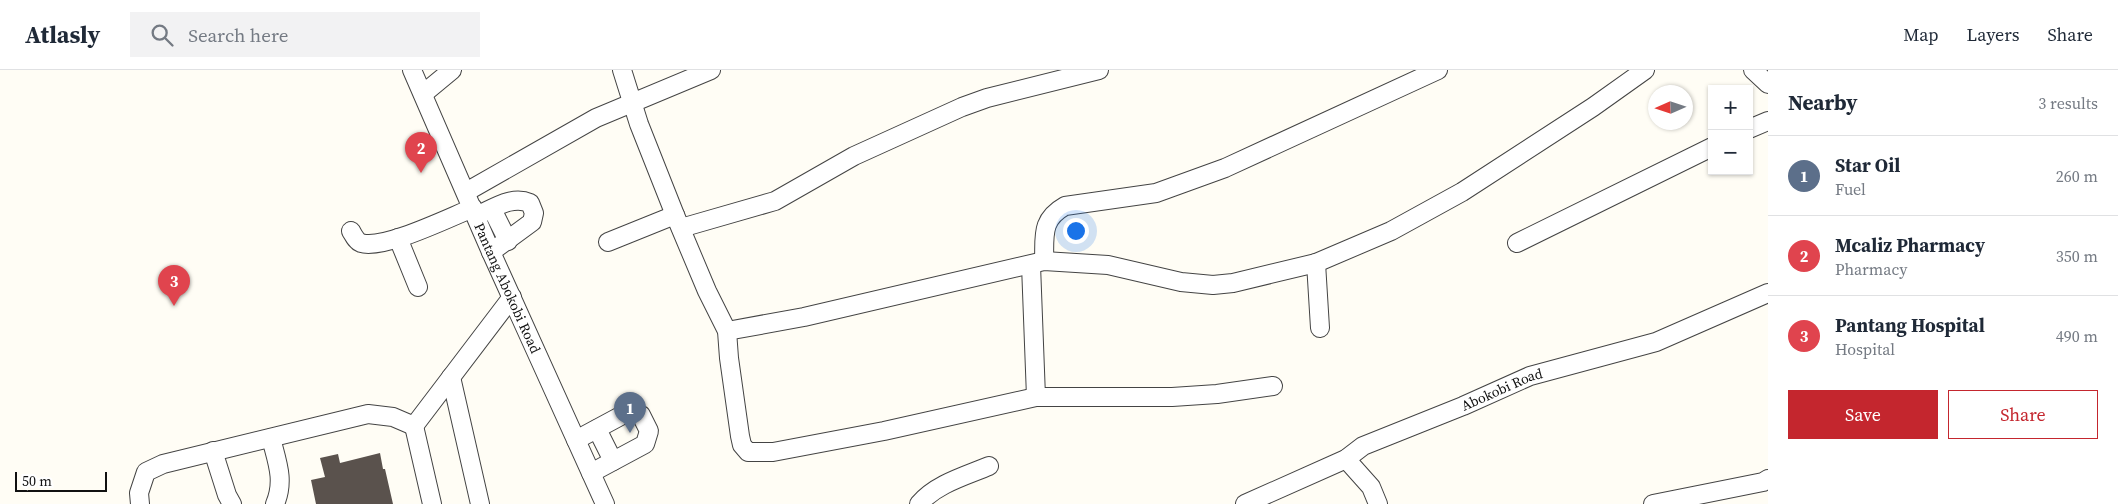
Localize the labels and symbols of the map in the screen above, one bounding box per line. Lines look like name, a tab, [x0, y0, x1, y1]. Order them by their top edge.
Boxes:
north arrow	[1648, 85, 1693, 130]
pin: 2	[405, 132, 437, 173]
your location	[1063, 218, 1089, 244]
street label: Pantang Abokobi Road	[469, 219, 546, 357]
pin: 3	[158, 265, 190, 306]
street label: Abokobi Road	[1458, 363, 1545, 416]
pin: 1	[614, 392, 646, 433]
scale bar	[15, 469, 108, 492]

